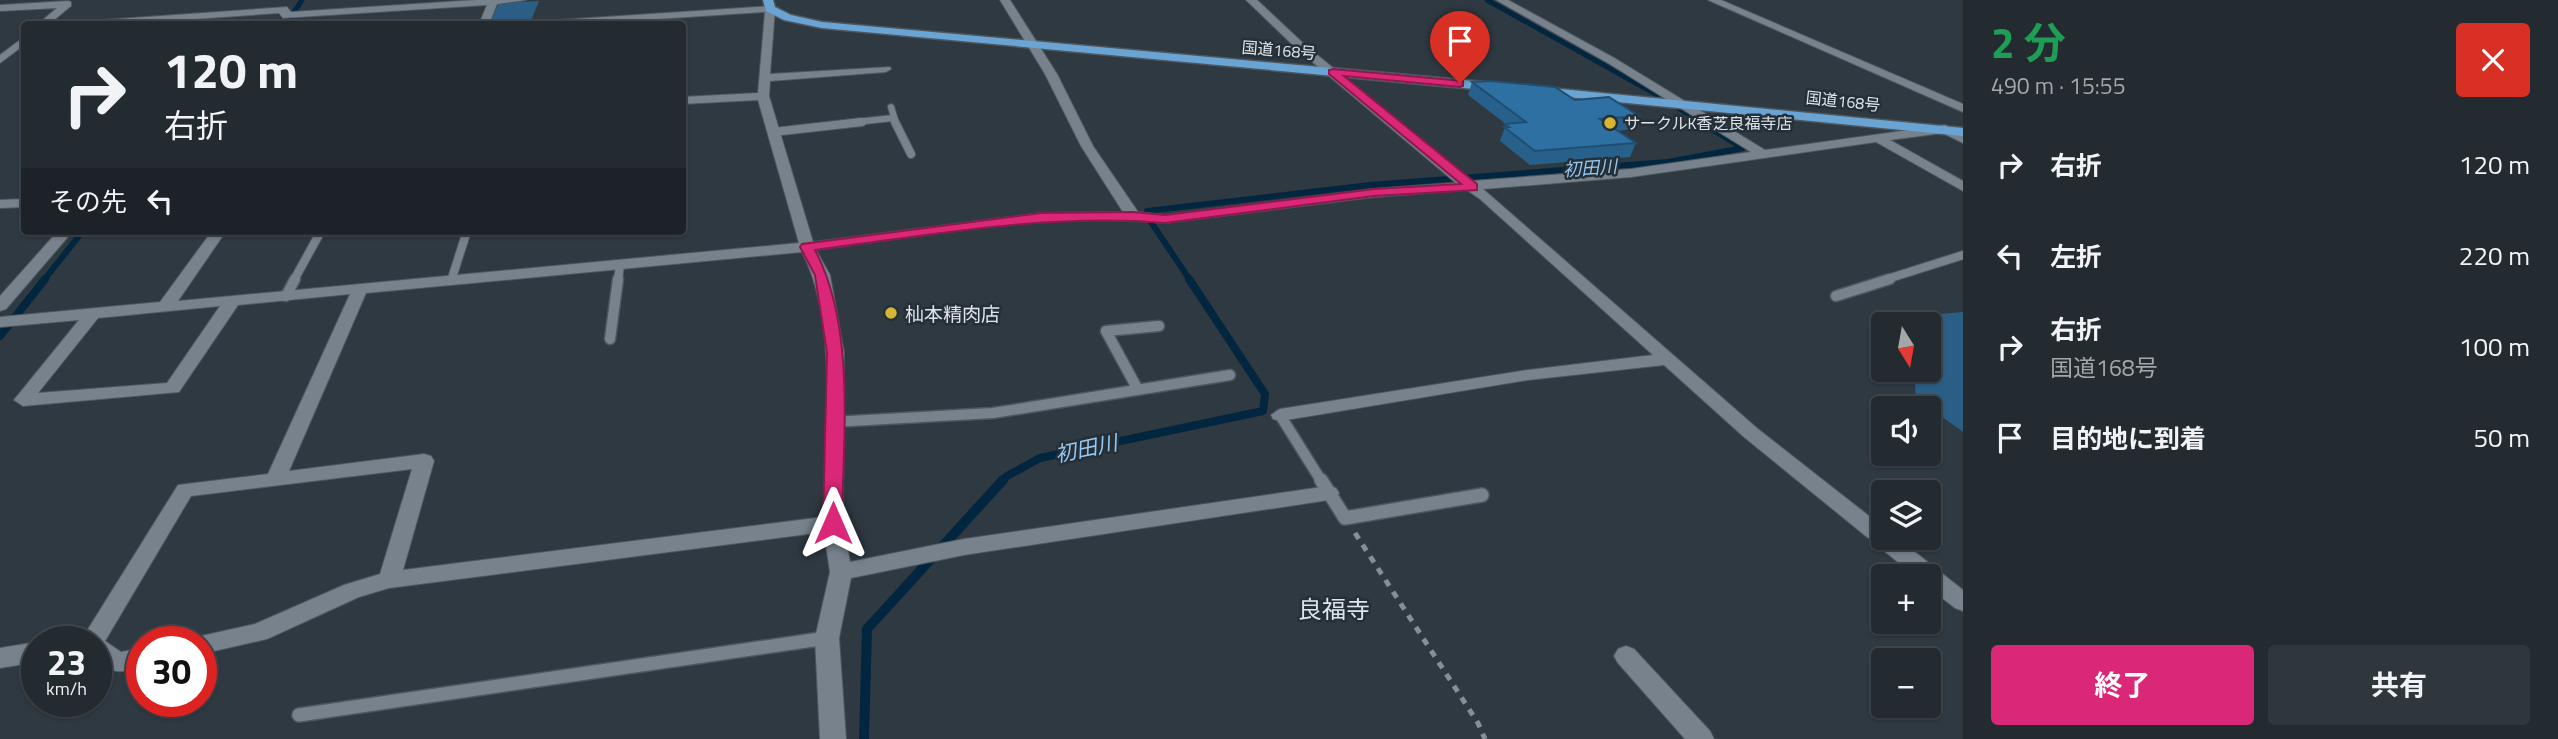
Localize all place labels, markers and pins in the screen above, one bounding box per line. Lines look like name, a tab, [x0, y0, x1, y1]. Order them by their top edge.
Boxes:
pin	[1430, 11, 1490, 83]
place label: サークルK香芝良福寺店	[1624, 111, 1793, 135]
marker: サークルK香芝良福寺店	[1602, 115, 1618, 131]
place label: 杣本精肉店	[905, 299, 1000, 328]
marker: 杣本精肉店	[883, 305, 899, 321]

